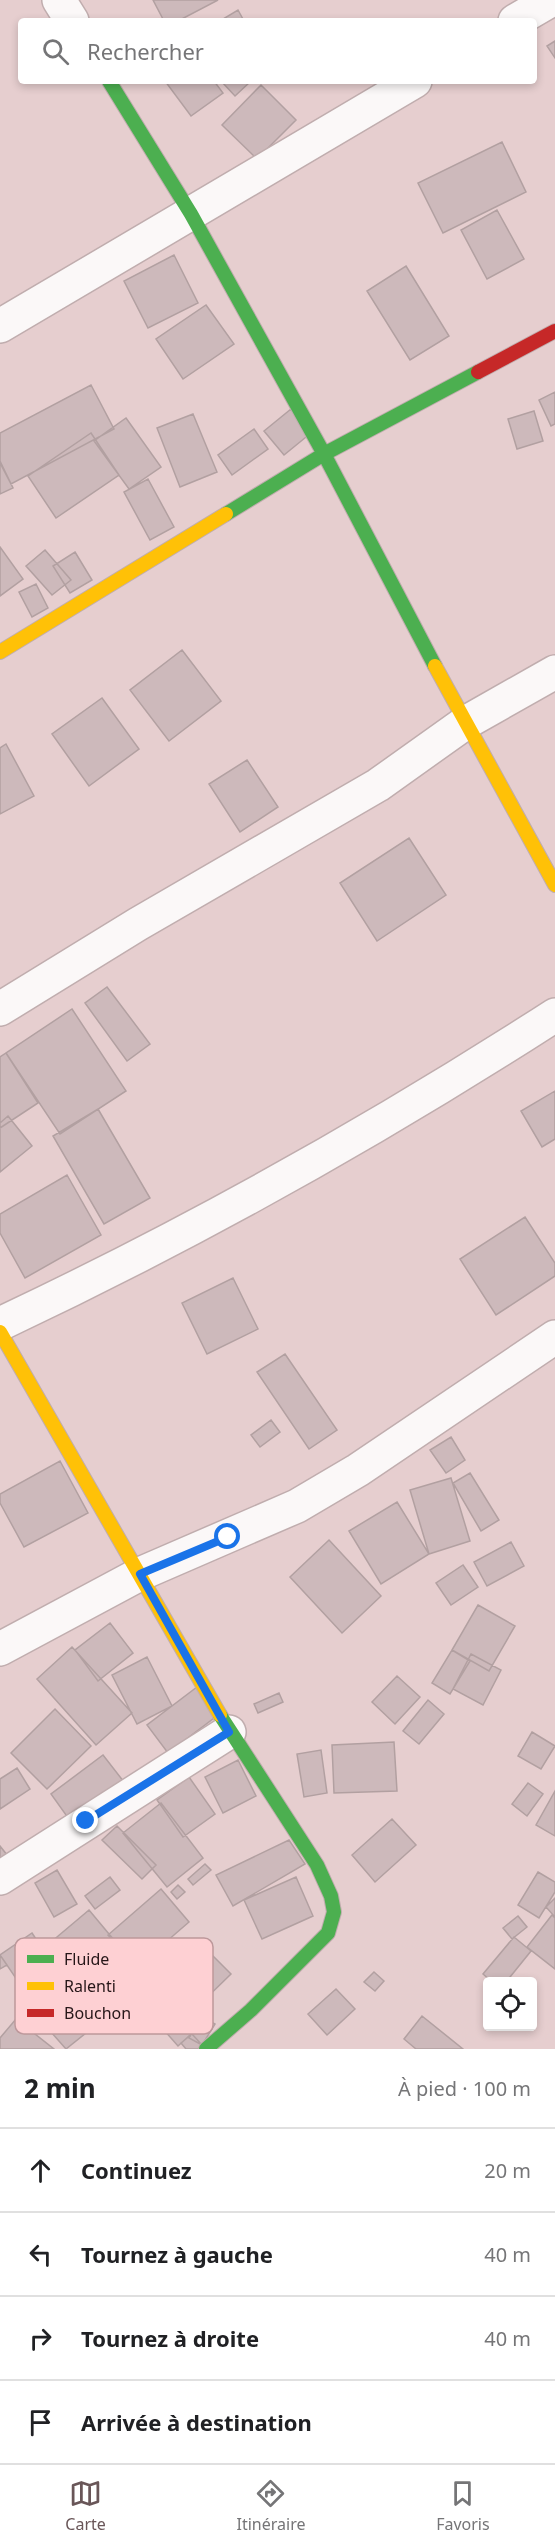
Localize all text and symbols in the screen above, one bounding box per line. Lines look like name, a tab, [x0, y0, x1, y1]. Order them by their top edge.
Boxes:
search box	[18, 18, 537, 84]
icon: search	[39, 35, 72, 68]
text: Rechercher	[87, 36, 204, 66]
route start	[214, 1523, 240, 1549]
route end	[72, 1807, 98, 1833]
legend	[15, 1938, 213, 2034]
text: Fluide	[64, 1948, 109, 1970]
text: Ralenti	[64, 1975, 116, 1997]
map controls	[483, 1977, 537, 2031]
button: locate	[483, 1977, 537, 2031]
text: Bouchon	[64, 2002, 131, 2024]
text: 2 min	[24, 2070, 96, 2106]
text: À pied · 100 m	[398, 2075, 531, 2102]
icon: ahead	[24, 2154, 57, 2187]
text: Continuez	[81, 2155, 192, 2185]
text: 20 m	[484, 2157, 531, 2184]
icon: left	[24, 2238, 57, 2271]
text: Tournez à gauche	[81, 2239, 273, 2269]
text: 40 m	[484, 2241, 531, 2268]
icon: right	[24, 2322, 57, 2355]
text: Tournez à droite	[81, 2323, 259, 2353]
text: 40 m	[484, 2325, 531, 2352]
icon: arrive	[24, 2406, 57, 2439]
text: Arrivée à destination	[81, 2407, 312, 2437]
tab: Carte	[65, 2477, 106, 2535]
tab: Itinéraire	[237, 2477, 305, 2535]
tab: Favoris	[436, 2477, 490, 2535]

